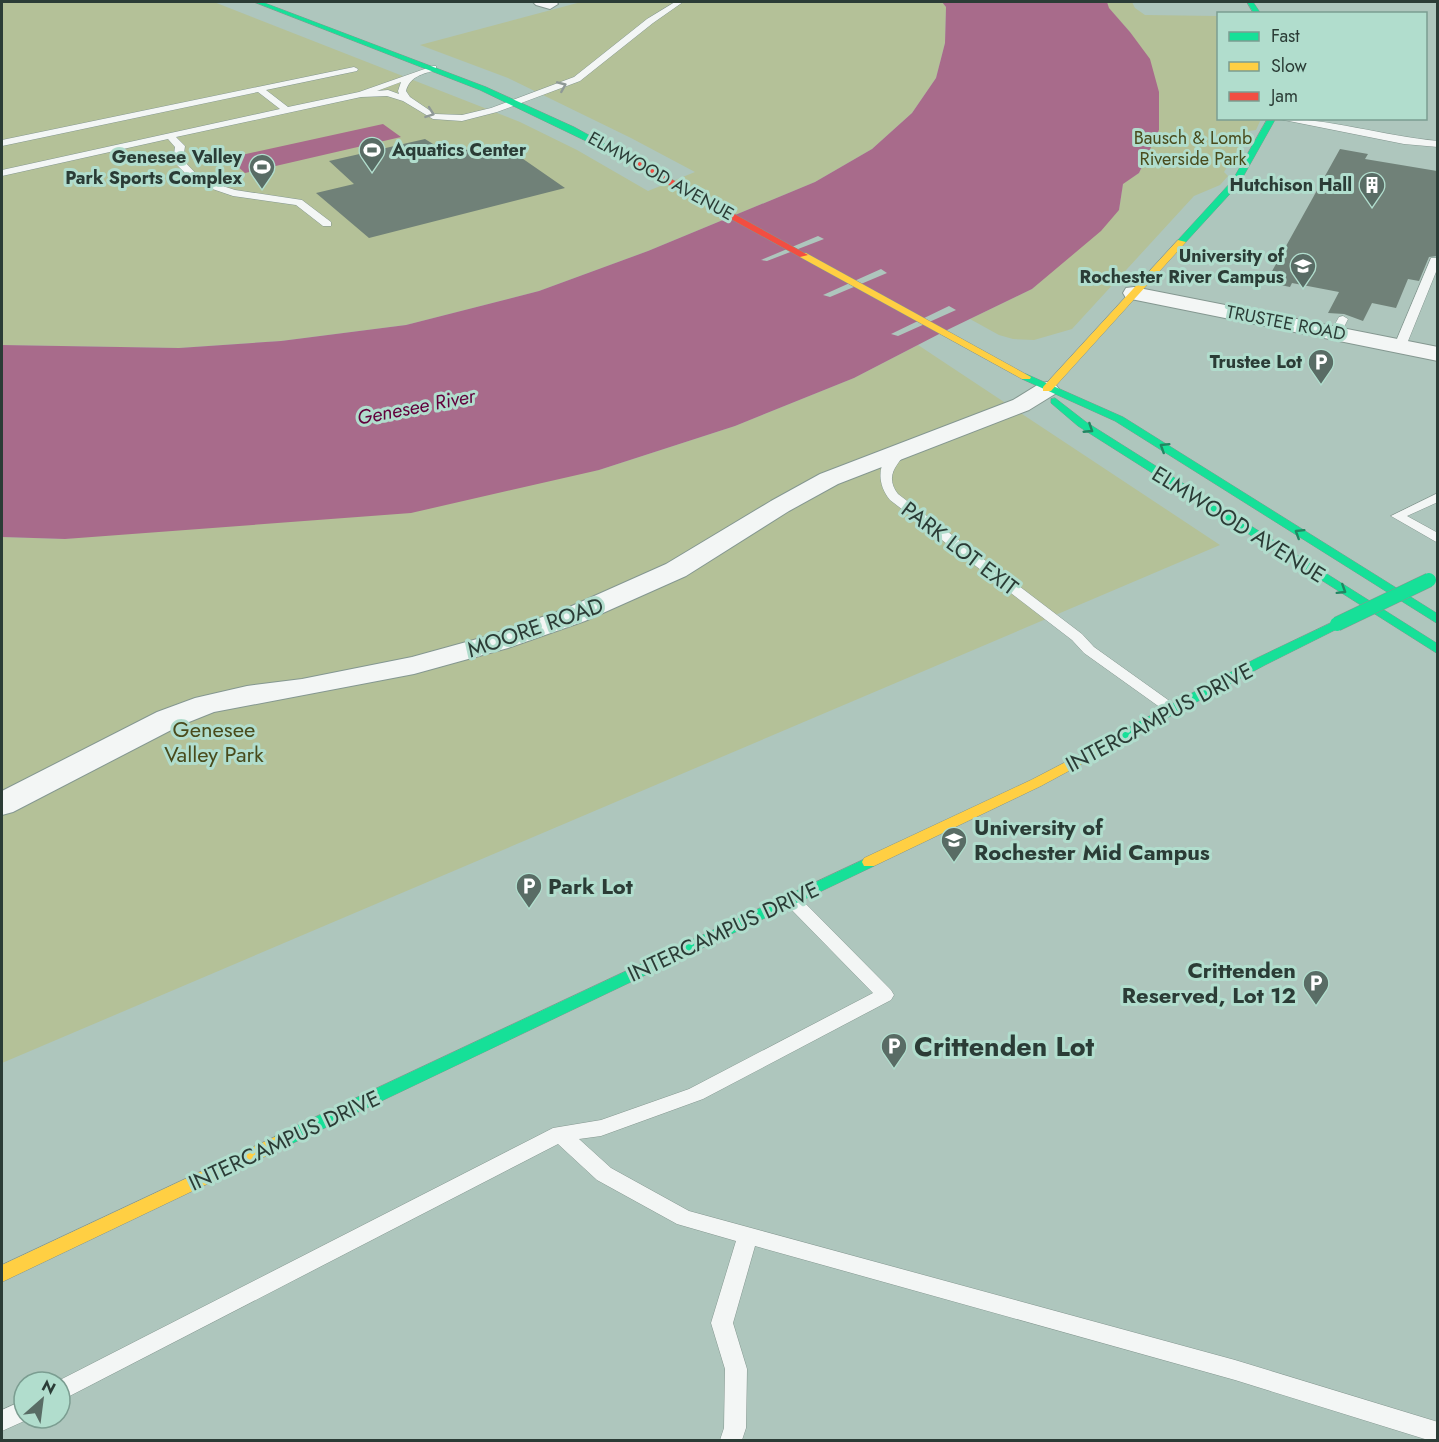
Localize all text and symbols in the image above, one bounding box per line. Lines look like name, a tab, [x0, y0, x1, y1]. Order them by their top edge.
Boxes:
legend	[1217, 12, 1427, 120]
text: Fast	[1271, 23, 1300, 49]
text: Slow	[1271, 53, 1308, 79]
one-way arrow	[556, 81, 567, 93]
text: Jam	[1269, 83, 1298, 109]
one-way arrow	[424, 106, 435, 119]
street label: ELMWOOD AVENUE	[583, 125, 739, 227]
park label: Bausch & Lomb Riverside Park	[1134, 125, 1252, 172]
sports icon: Aquatics Center	[357, 135, 387, 173]
place label: Aquatics Center	[391, 137, 527, 163]
place label: Genesee Valley Park Sports Complex	[65, 144, 243, 191]
sports icon: Genesee Valley Park Sports Complex	[247, 152, 277, 190]
building icon: Hutchison Hall	[1357, 170, 1387, 208]
place label: Hutchison Hall	[1230, 172, 1352, 198]
place label: University of Rochester River Campus	[1080, 243, 1285, 290]
school or university icon: University of Rochester River Campus	[1288, 251, 1318, 289]
street label: TRUSTEE ROAD	[1224, 299, 1348, 347]
parking icon: Trustee Lot	[1306, 347, 1336, 385]
place label: Trustee Lot	[1210, 349, 1302, 375]
water label: Genesee River	[354, 381, 479, 433]
one-way arrow	[1082, 422, 1093, 433]
one-way arrow	[1160, 443, 1170, 455]
street label: ELMWOOD AVENUE	[1146, 458, 1332, 590]
street label: PARK LOT EXIT	[895, 493, 1026, 603]
one-way arrow	[1295, 528, 1305, 540]
one-way arrow	[1335, 583, 1346, 594]
street label: MOORE ROAD	[463, 589, 607, 665]
street label: INTERCAMPUS DRIVE	[1060, 654, 1258, 780]
park label: Genesee Valley Park	[164, 713, 264, 770]
place label: University of Rochester Mid Campus	[974, 811, 1210, 868]
school or university icon: University of Rochester Mid Campus	[939, 825, 969, 863]
place label: Park Lot	[548, 870, 633, 902]
parking icon: Park Lot	[514, 871, 544, 909]
street label: INTERCAMPUS DRIVE	[622, 873, 824, 989]
place label: Crittenden Reserved, Lot 12	[1122, 954, 1296, 1011]
parking icon: Crittenden Reserved, Lot 12	[1301, 968, 1331, 1006]
place label: Crittenden Lot	[914, 1027, 1095, 1066]
parking icon: Crittenden Lot	[879, 1031, 909, 1069]
street label: INTERCAMPUS DRIVE	[183, 1082, 385, 1198]
north arrow	[12, 1370, 72, 1430]
text: N	[38, 1374, 60, 1400]

